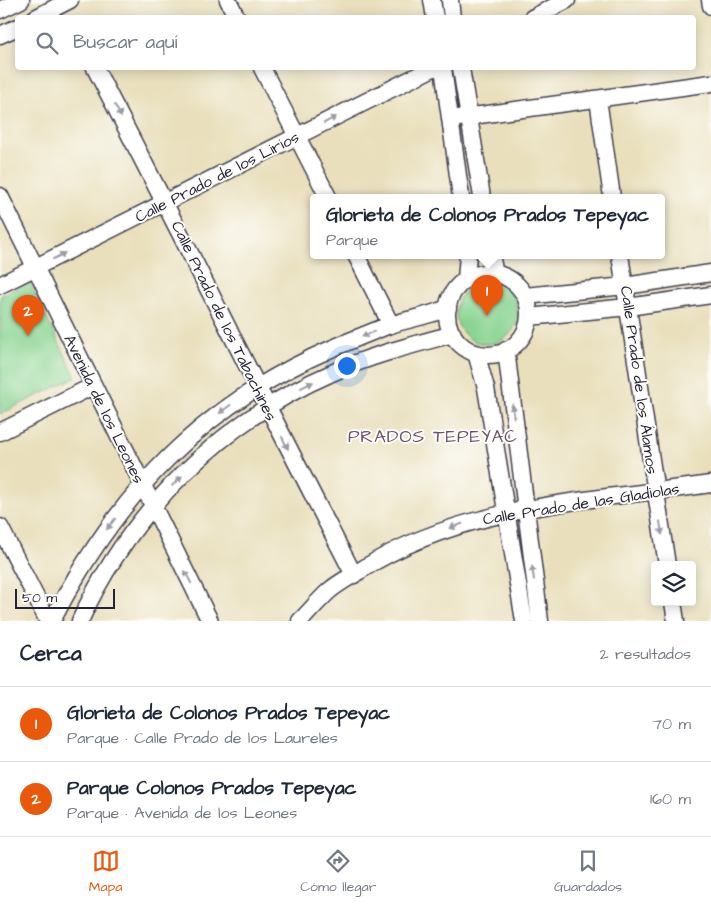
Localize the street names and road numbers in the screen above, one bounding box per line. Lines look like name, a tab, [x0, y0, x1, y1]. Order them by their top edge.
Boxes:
street label: Calle Prado de los Lirios	[131, 126, 303, 228]
street label: Calle Prado de los Tabachines	[166, 217, 282, 425]
street label: Calle Prado de los Álamos	[615, 284, 663, 476]
street label: Avenida de los Leones	[58, 331, 150, 487]
street label: Calle Prado de las Gladiolas	[481, 478, 681, 530]

